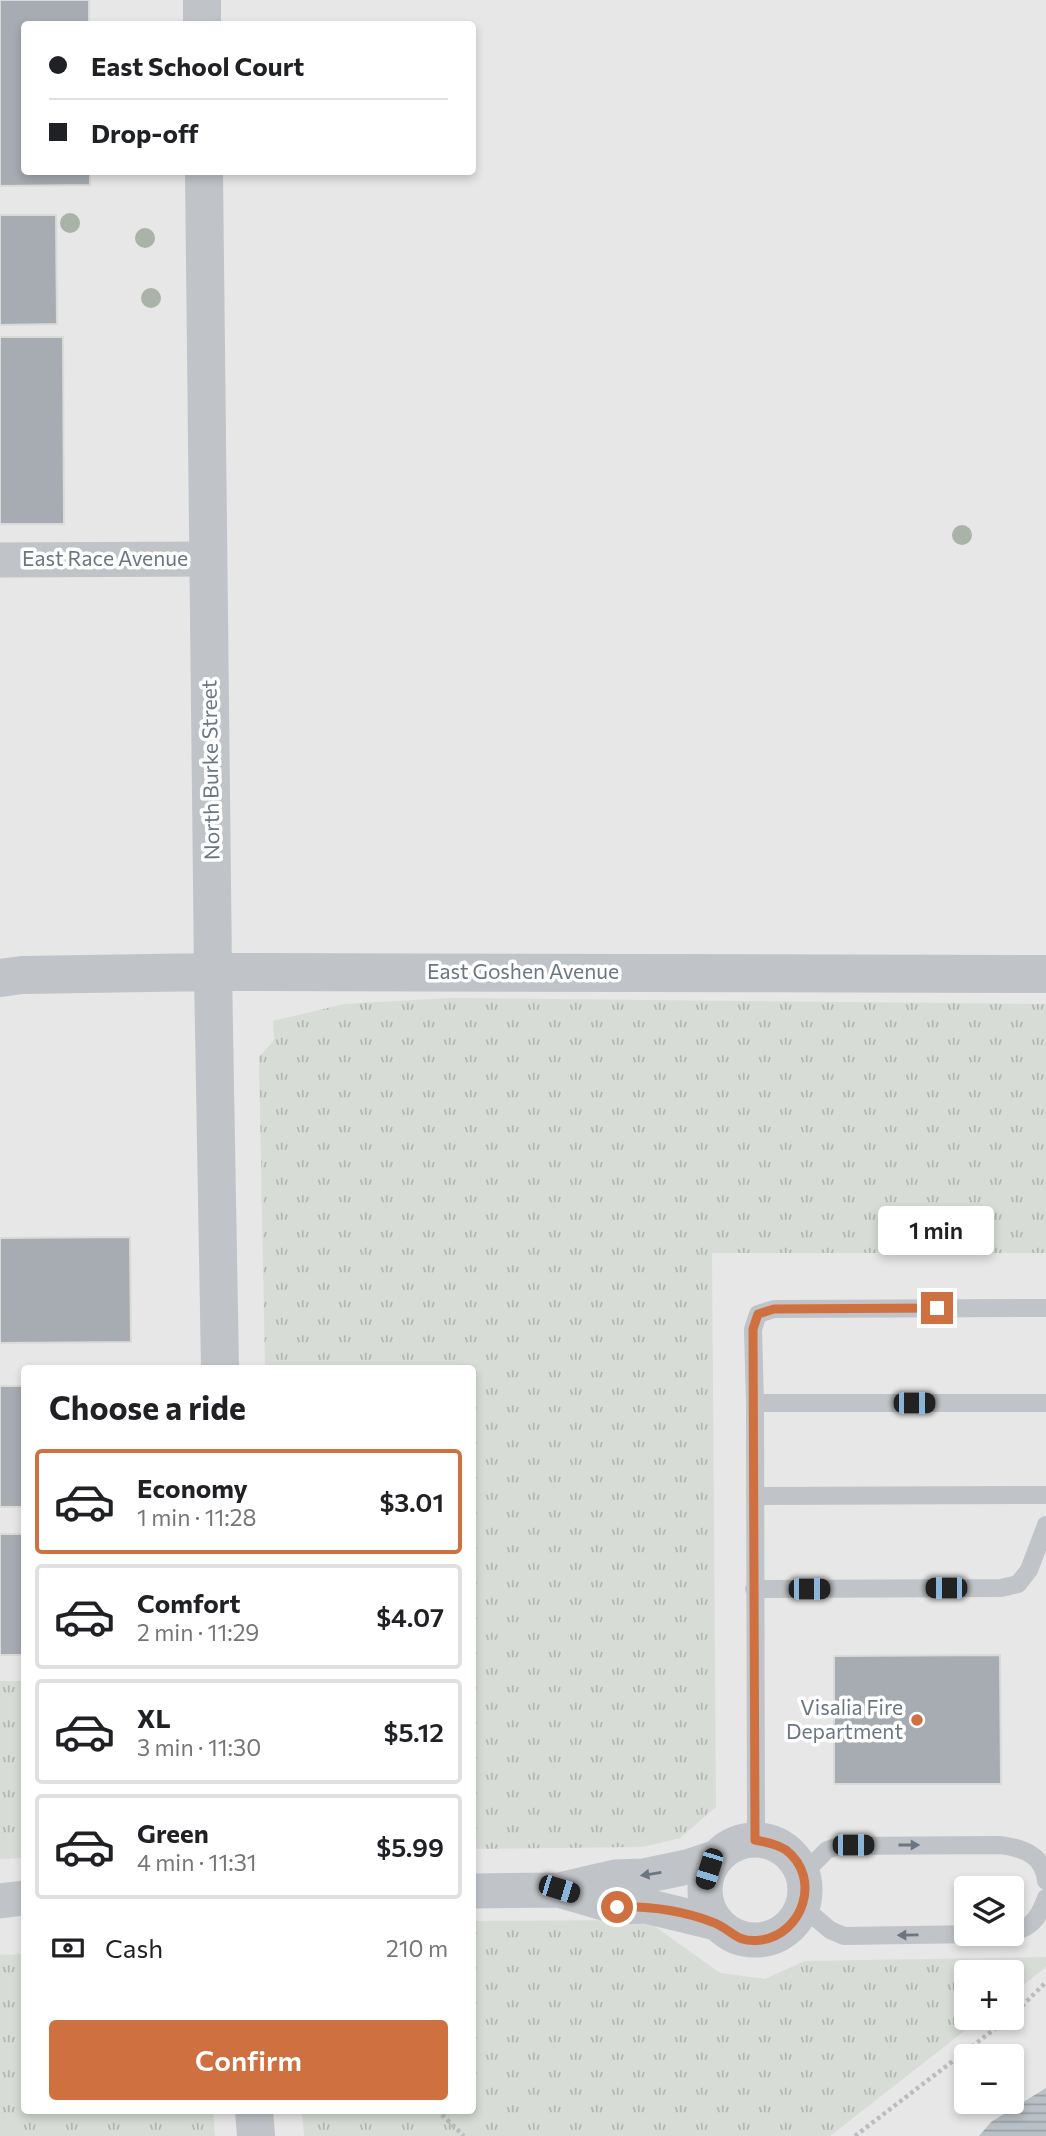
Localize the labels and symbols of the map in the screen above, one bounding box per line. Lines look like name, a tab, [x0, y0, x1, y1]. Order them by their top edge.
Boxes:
street label: East Race Avenue	[22, 545, 188, 570]
street label: North Burke Street	[195, 680, 224, 860]
street label: East Goshen Avenue	[427, 958, 619, 983]
callout: 1 min	[879, 1206, 995, 1256]
route end	[921, 1292, 953, 1324]
car	[894, 1393, 936, 1414]
car	[926, 1578, 968, 1599]
car	[789, 1579, 831, 1600]
place label: Visalia Fire Department	[786, 1694, 903, 1743]
marker: Visalia Fire Department	[909, 1712, 925, 1728]
car	[833, 1835, 875, 1856]
one-way arrow	[898, 1839, 920, 1851]
car	[693, 1846, 726, 1892]
one-way arrow	[640, 1869, 662, 1880]
car	[536, 1873, 583, 1905]
route start	[601, 1891, 633, 1923]
one-way arrow	[897, 1930, 919, 1941]

